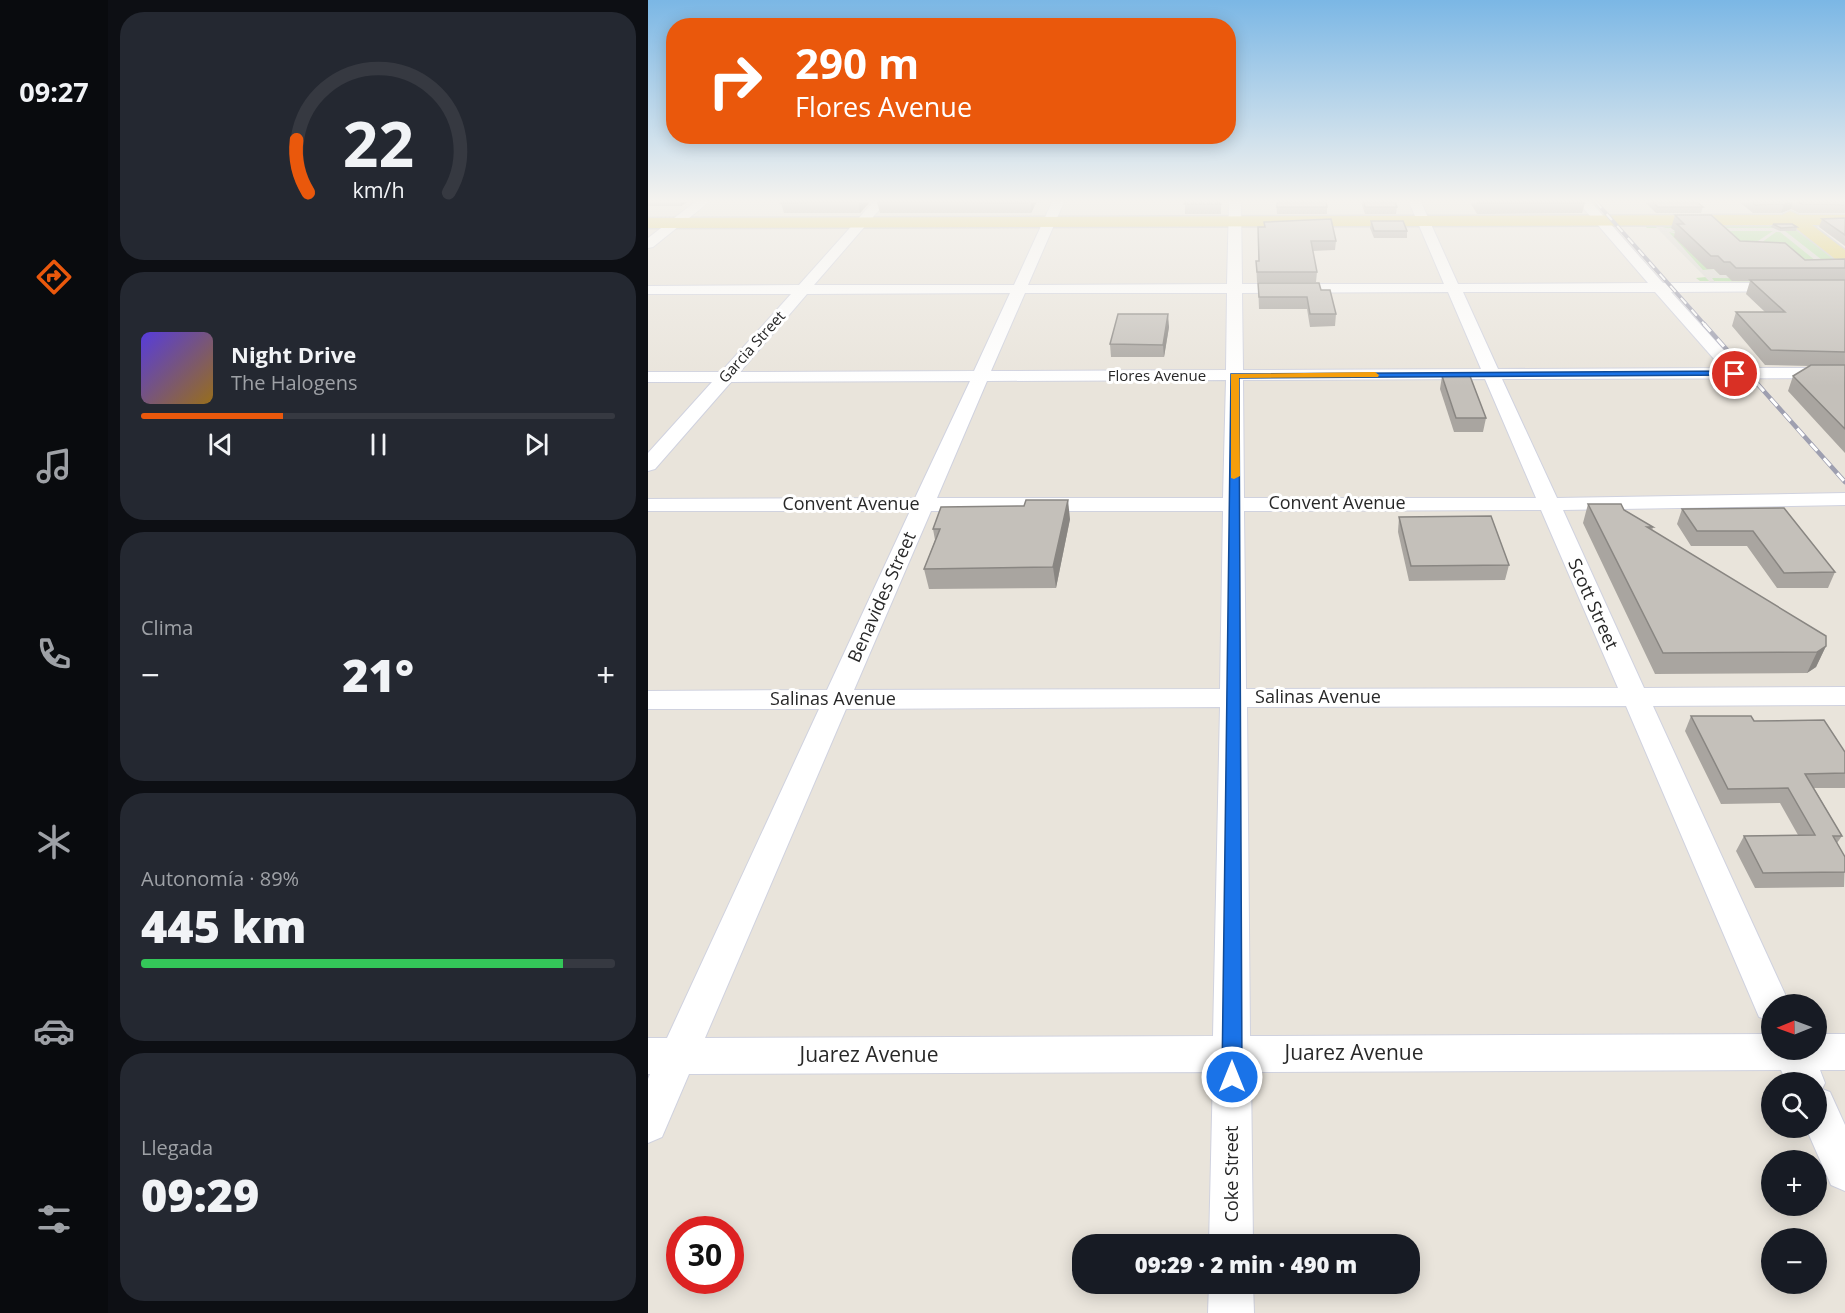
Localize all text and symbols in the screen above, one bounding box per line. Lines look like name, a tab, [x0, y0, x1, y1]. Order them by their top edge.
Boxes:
text: 290 m	[795, 34, 919, 91]
icon: right	[696, 42, 774, 120]
text: 09:27	[19, 73, 89, 110]
text: Flores Avenue	[795, 88, 972, 125]
text: 22	[342, 100, 414, 185]
text: km/h	[352, 175, 404, 204]
icon: directions	[33, 256, 75, 298]
street label: Garcia Street	[714, 306, 789, 387]
text: Night Drive	[231, 339, 356, 369]
pin	[1709, 348, 1760, 399]
icon: arrive	[1718, 357, 1751, 390]
street label: Flores Avenue	[1108, 365, 1206, 385]
text: The Halogens	[231, 369, 358, 396]
icon: previous	[204, 428, 237, 461]
icon: pause	[362, 428, 395, 461]
icon: next	[520, 428, 553, 461]
icon: music	[33, 445, 75, 487]
street label: Convent Avenue	[1268, 490, 1406, 514]
street label: Convent Avenue	[782, 491, 920, 515]
street label: Benavides Street	[841, 527, 921, 666]
street label: Scott Street	[1563, 554, 1625, 653]
text: Clima	[141, 614, 193, 641]
icon: phone	[33, 633, 75, 675]
text: 21°	[342, 644, 414, 705]
text: −	[141, 652, 160, 697]
text: +	[596, 652, 615, 697]
street label: Salinas Avenue	[1255, 684, 1381, 708]
street label: Salinas Avenue	[770, 686, 896, 710]
icon: climate	[33, 821, 75, 863]
text: Autonomía · 89%	[141, 865, 299, 892]
text: 445 km	[141, 895, 306, 956]
north arrow	[1761, 994, 1827, 1060]
map controls	[1761, 994, 1827, 1294]
icon: car	[33, 1010, 75, 1052]
street label: Juarez Avenue	[1283, 1038, 1423, 1066]
street label: Juarez Avenue	[798, 1040, 938, 1068]
position arrow	[1200, 1045, 1264, 1109]
button: search	[1761, 1072, 1827, 1138]
street label: Coke Street	[1219, 1126, 1243, 1222]
text: Llegada	[141, 1134, 213, 1161]
button: +	[1761, 1150, 1827, 1216]
text: 09:29	[141, 1164, 259, 1225]
icon: filters	[33, 1198, 75, 1240]
speed limit sign: 30	[666, 1216, 744, 1294]
button: −	[1761, 1228, 1827, 1294]
text: 09:29 · 2 min · 490 m	[1135, 1249, 1357, 1279]

